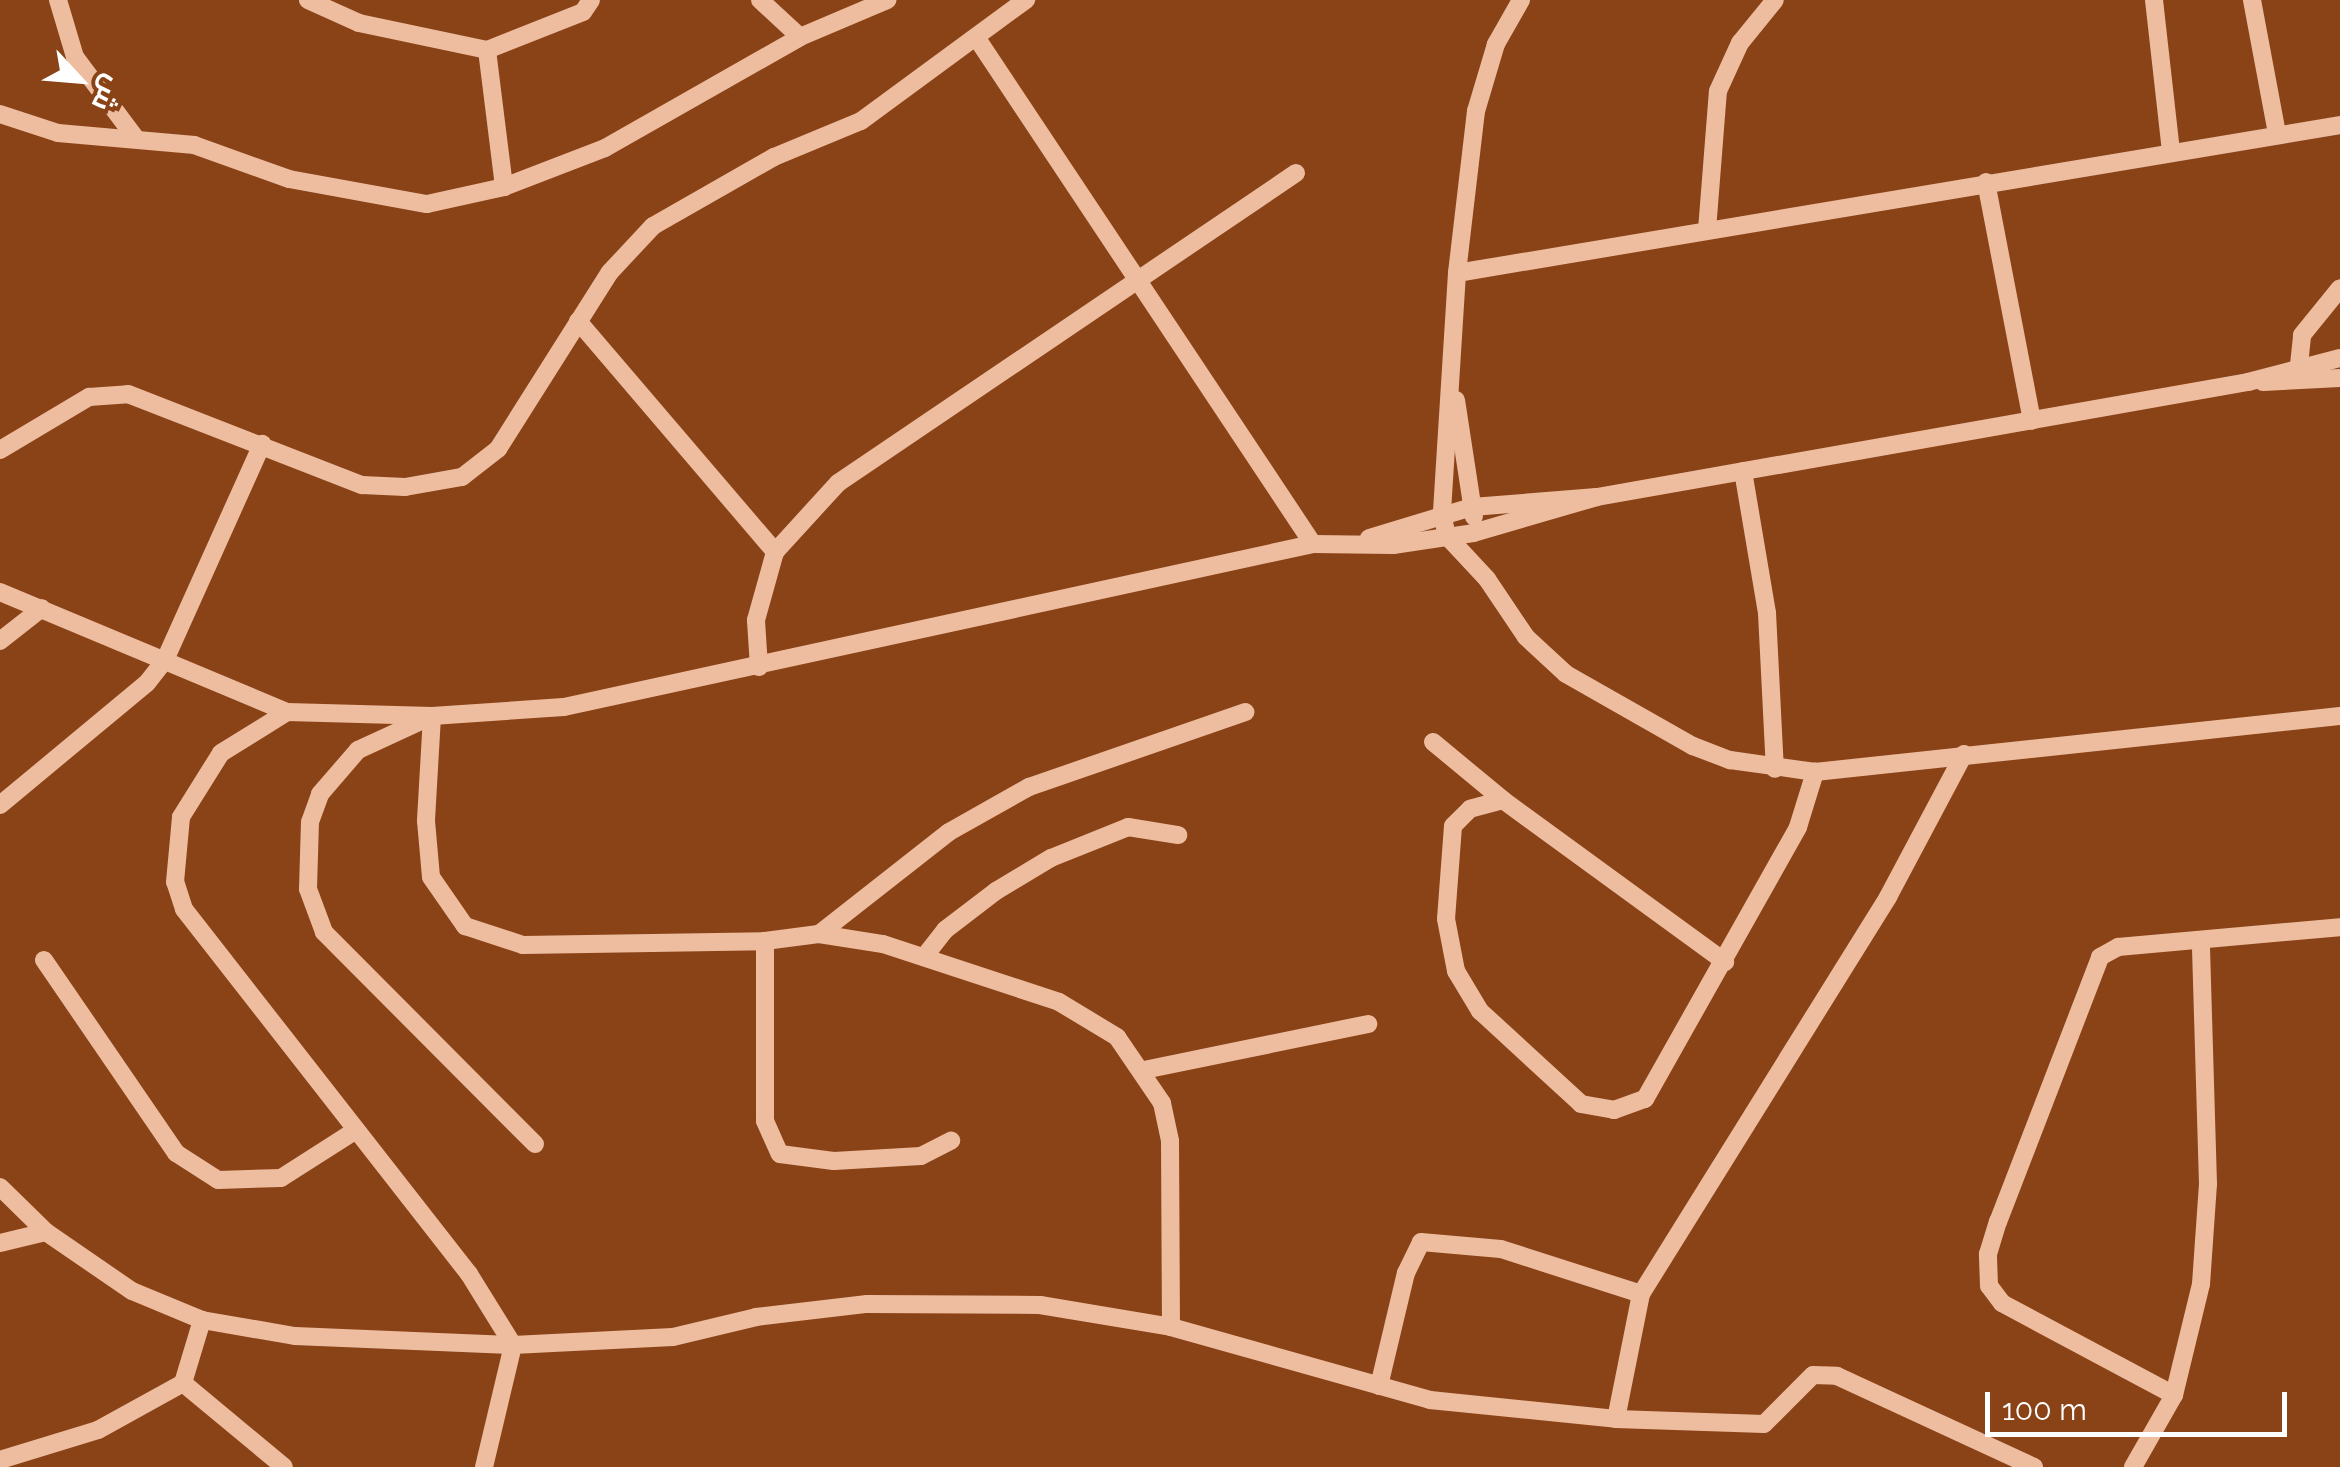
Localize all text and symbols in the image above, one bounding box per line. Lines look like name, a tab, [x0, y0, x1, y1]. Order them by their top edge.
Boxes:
north arrow	[30, 30, 130, 130]
text: ش	[85, 70, 130, 117]
scale bar	[1990, 1372, 2292, 1434]
text: 100 m	[2002, 1392, 2087, 1427]

